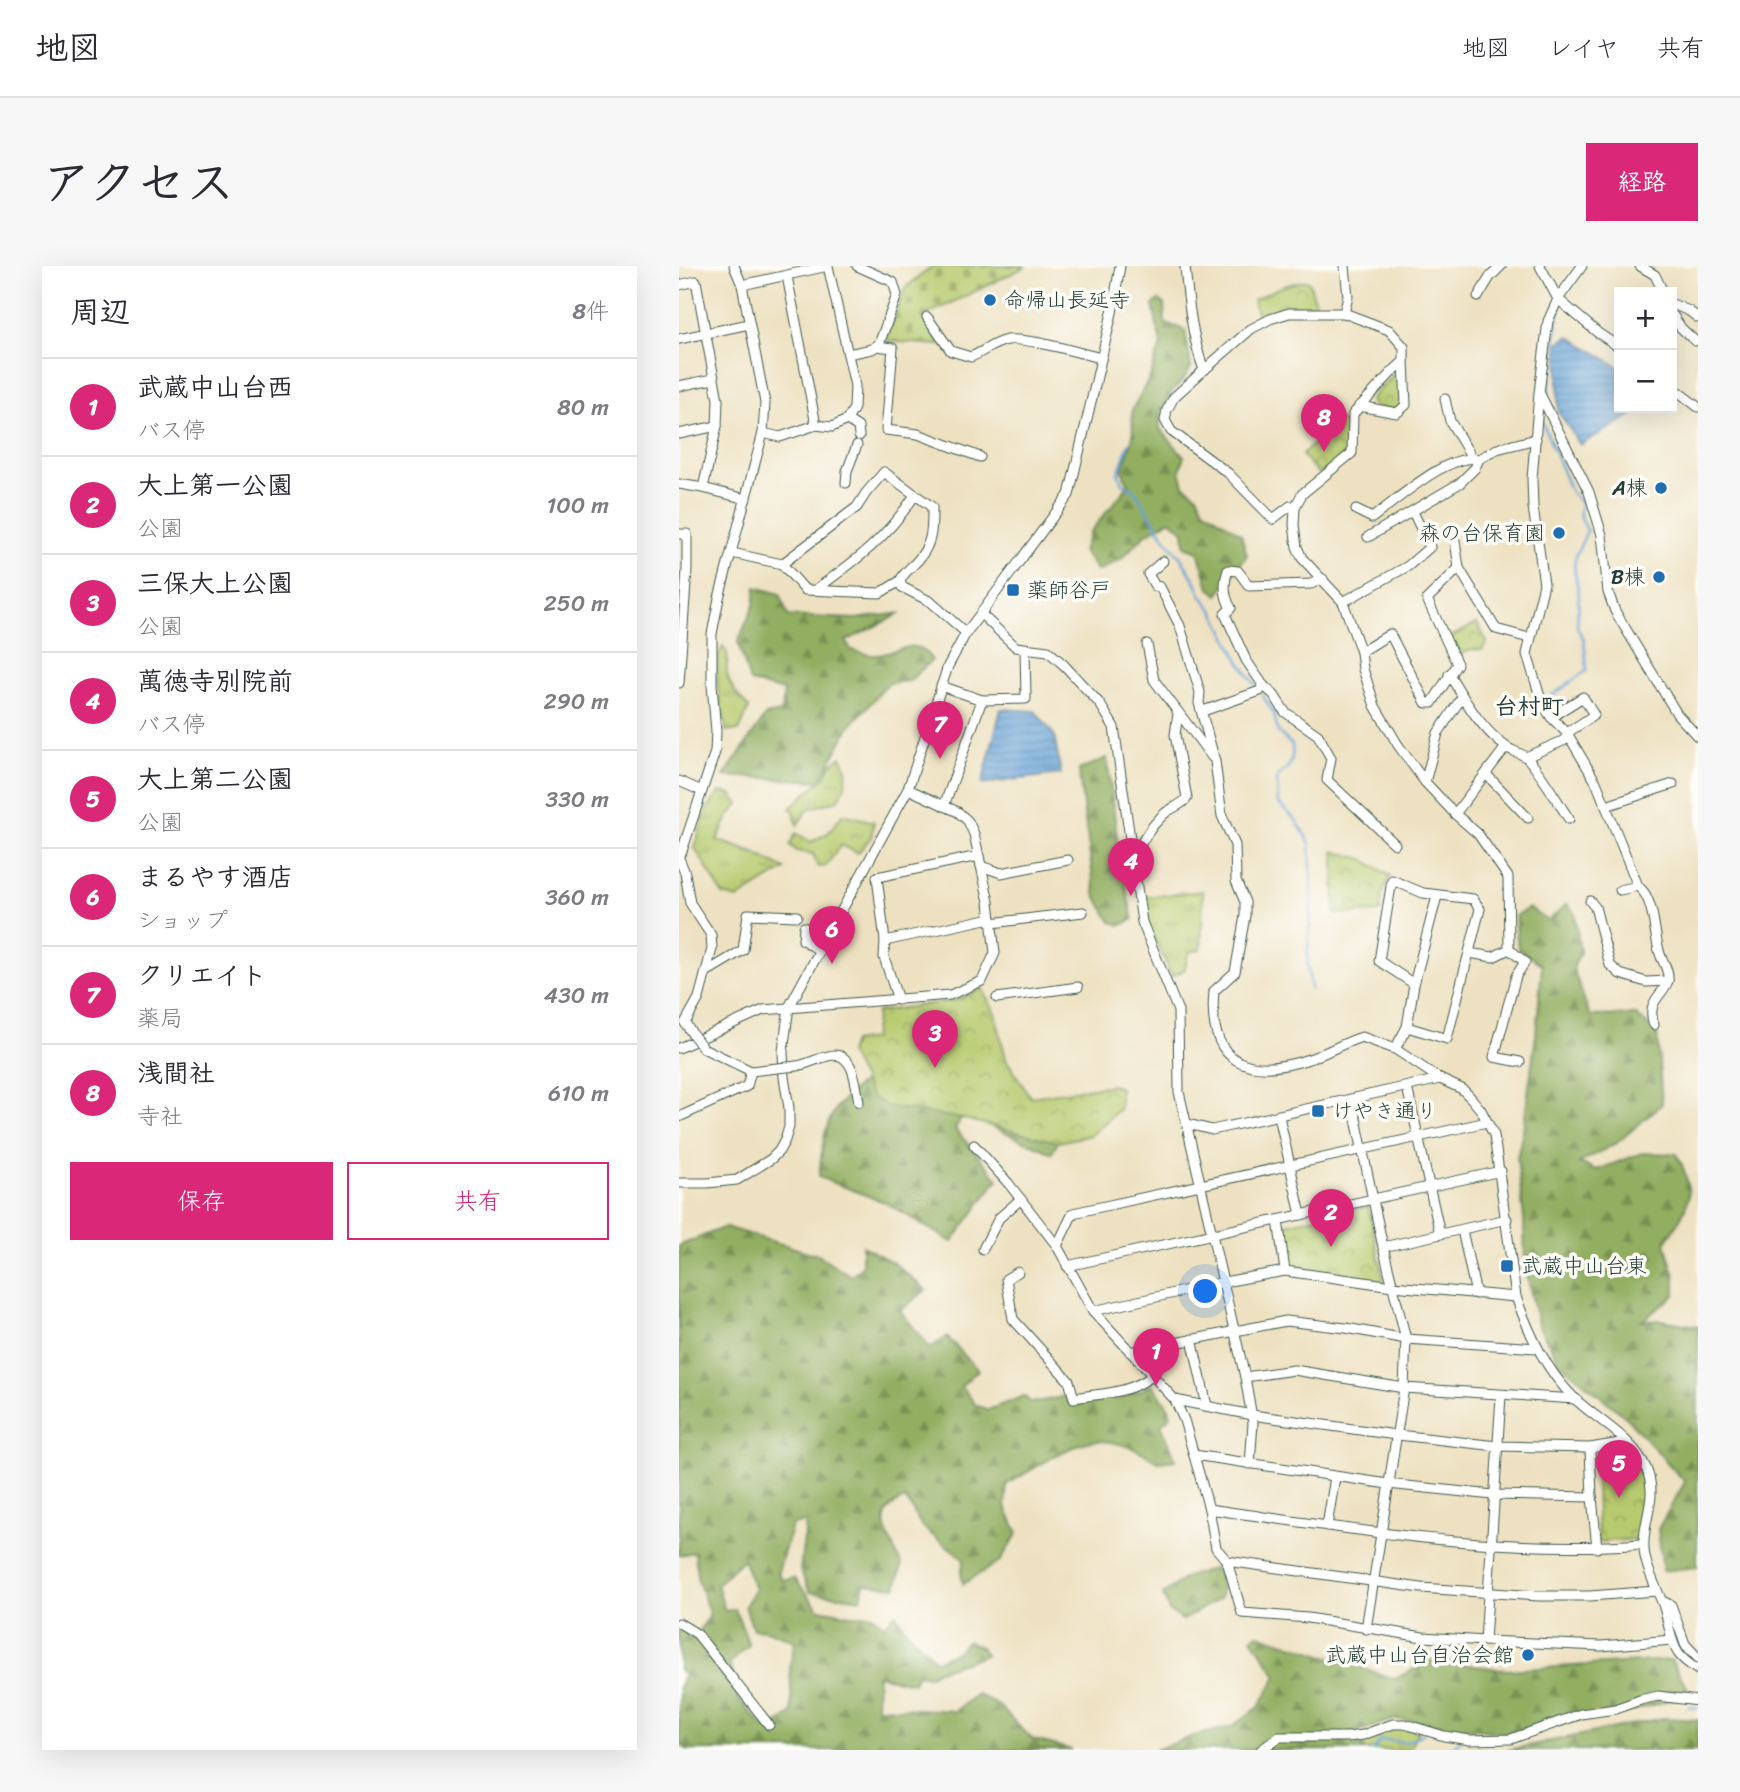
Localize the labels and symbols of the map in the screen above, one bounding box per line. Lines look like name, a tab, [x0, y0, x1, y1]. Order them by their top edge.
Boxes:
place label: 命帰山長延寺	[1004, 281, 1130, 319]
marker: 命帰山長延寺	[982, 292, 998, 308]
pin: 8	[1301, 394, 1347, 452]
place label: A棟	[1611, 469, 1647, 507]
marker: A棟	[1653, 480, 1669, 496]
place label: 森の台保育園	[1419, 514, 1545, 552]
marker: 森の台保育園	[1551, 525, 1567, 541]
place label: B棟	[1611, 558, 1645, 596]
marker: B棟	[1651, 569, 1667, 585]
place label: 薬師谷戸	[1027, 571, 1111, 609]
marker: 薬師谷戸	[1005, 582, 1021, 598]
district label: 台村町	[1495, 686, 1564, 727]
pin: 7	[917, 701, 963, 759]
pin: 4	[1108, 838, 1154, 896]
pin: 6	[809, 906, 855, 964]
pin: 3	[912, 1010, 958, 1068]
place label: けやき通り	[1332, 1092, 1437, 1130]
marker: けやき通り	[1310, 1103, 1326, 1119]
pin: 2	[1308, 1189, 1354, 1247]
place label: 武蔵中山台東	[1521, 1247, 1647, 1285]
marker: 武蔵中山台東	[1499, 1258, 1515, 1274]
your location	[1188, 1274, 1222, 1308]
pin: 1	[1133, 1328, 1179, 1386]
pin: 5	[1596, 1440, 1642, 1498]
place label: 武蔵中山台自治会館	[1325, 1636, 1514, 1674]
marker: 武蔵中山台自治会館	[1520, 1647, 1536, 1663]

